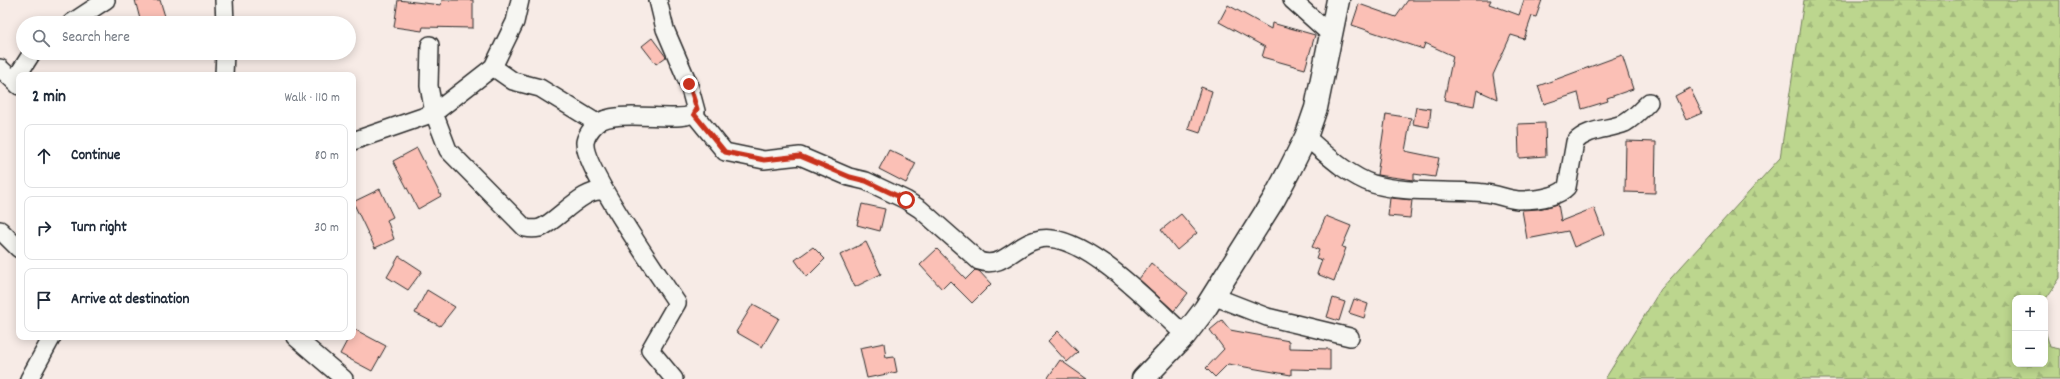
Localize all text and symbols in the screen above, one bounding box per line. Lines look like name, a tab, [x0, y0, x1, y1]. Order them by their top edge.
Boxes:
search box	[16, 16, 356, 60]
icon: search	[30, 27, 52, 49]
text: Search here	[62, 27, 130, 49]
route end	[680, 75, 698, 93]
text: 2 min	[32, 86, 66, 110]
text: Walk · 110 m	[284, 89, 340, 108]
icon: ahead	[33, 145, 55, 167]
text: Continue	[71, 145, 120, 167]
text: 80 m	[315, 147, 339, 166]
route start	[897, 191, 915, 209]
icon: right	[33, 217, 55, 239]
text: Turn right	[71, 217, 127, 239]
text: 30 m	[314, 219, 339, 238]
icon: arrive	[33, 289, 55, 311]
text: Arrive at destination	[71, 289, 189, 311]
map controls	[2012, 295, 2048, 367]
button: +	[2012, 295, 2048, 331]
button: −	[2012, 331, 2048, 367]

